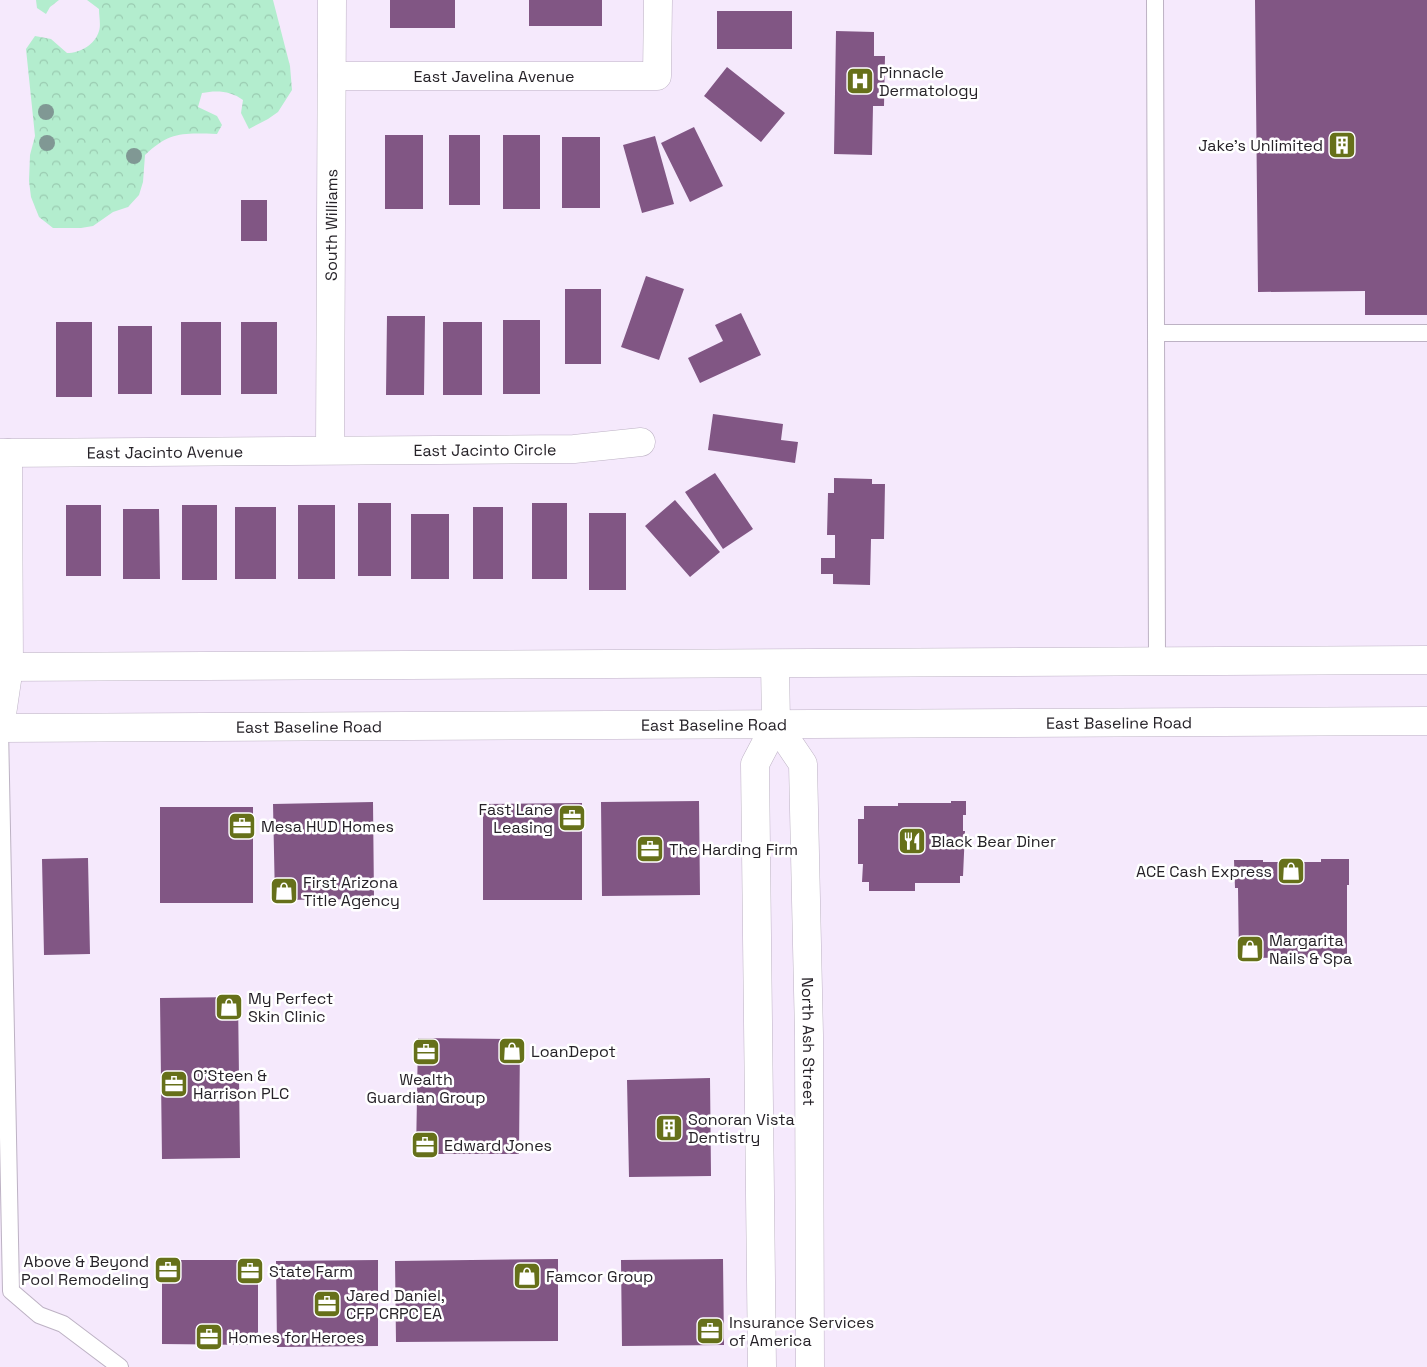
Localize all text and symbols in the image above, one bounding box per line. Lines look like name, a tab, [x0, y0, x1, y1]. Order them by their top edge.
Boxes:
place label: Pinnacle Dermatology	[879, 62, 978, 101]
street label: East Javelina Avenue	[414, 66, 574, 87]
hospital icon: Pinnacle Dermatology	[845, 66, 875, 96]
building icon: Jake's Unlimited	[1327, 130, 1357, 160]
place label: Jake's Unlimited	[1198, 135, 1323, 156]
street label: South Williams	[320, 169, 342, 281]
street label: East Jacinto Circle	[413, 439, 557, 461]
street label: East Jacinto Avenue	[87, 441, 243, 463]
street label: East Baseline Road	[1046, 712, 1192, 733]
street label: East Baseline Road	[641, 714, 787, 735]
street label: East Baseline Road	[236, 716, 382, 737]
place label: Fast Lane Leasing	[478, 799, 553, 838]
office icon: Fast Lane Leasing	[557, 803, 587, 833]
office icon: Mesa HUD Homes	[227, 811, 257, 841]
place label: Mesa HUD Homes	[261, 816, 394, 837]
restaurant icon: Black Bear Diner	[897, 826, 927, 856]
place label: Black Bear Diner	[931, 831, 1056, 852]
office icon: The Harding Firm	[635, 834, 665, 864]
place label: The Harding Firm	[669, 839, 798, 860]
shop icon: ACE Cash Express	[1276, 856, 1306, 886]
place label: ACE Cash Express	[1136, 861, 1272, 882]
place label: First Arizona Title Agency	[303, 872, 400, 911]
shop icon: First Arizona Title Agency	[269, 876, 299, 906]
place label: Margarita Nails & Spa	[1269, 930, 1352, 969]
shop icon: Margarita Nails & Spa	[1235, 934, 1265, 964]
street label: North Ash Street	[797, 977, 820, 1106]
place label: My Perfect Skin Clinic	[248, 988, 333, 1027]
shop icon: My Perfect Skin Clinic	[214, 992, 244, 1022]
shop icon: LoanDepot	[497, 1036, 527, 1066]
office icon: Wealth Guardian Group	[411, 1037, 441, 1067]
place label: LoanDepot	[531, 1041, 616, 1062]
place label: O'Steen & Harrison PLC	[193, 1065, 289, 1104]
office icon: O'Steen & Harrison PLC	[159, 1069, 189, 1099]
place label: Wealth Guardian Group	[367, 1069, 485, 1108]
place label: Sonoran Vista Dentistry	[688, 1109, 795, 1148]
building icon: Sonoran Vista Dentistry	[654, 1113, 684, 1143]
office icon: Edward Jones	[410, 1130, 440, 1160]
place label: Edward Jones	[444, 1135, 552, 1156]
place label: Above & Beyond Pool Remodeling	[21, 1251, 149, 1290]
office icon: Above & Beyond Pool Remodeling	[153, 1255, 183, 1285]
office icon: State Farm	[235, 1256, 265, 1286]
place label: State Farm	[269, 1261, 353, 1282]
shop icon: Famcor Group	[512, 1261, 542, 1291]
place label: Famcor Group	[546, 1266, 653, 1287]
place label: Jared Daniel, CFP CRPC EA	[346, 1285, 445, 1324]
office icon: Jared Daniel, CFP CRPC EA	[312, 1289, 342, 1319]
place label: Insurance Services of America	[729, 1312, 874, 1351]
office icon: Insurance Services of America	[695, 1316, 725, 1346]
office icon: Homes for Heroes	[194, 1322, 224, 1352]
place label: Homes for Heroes	[228, 1327, 364, 1348]

